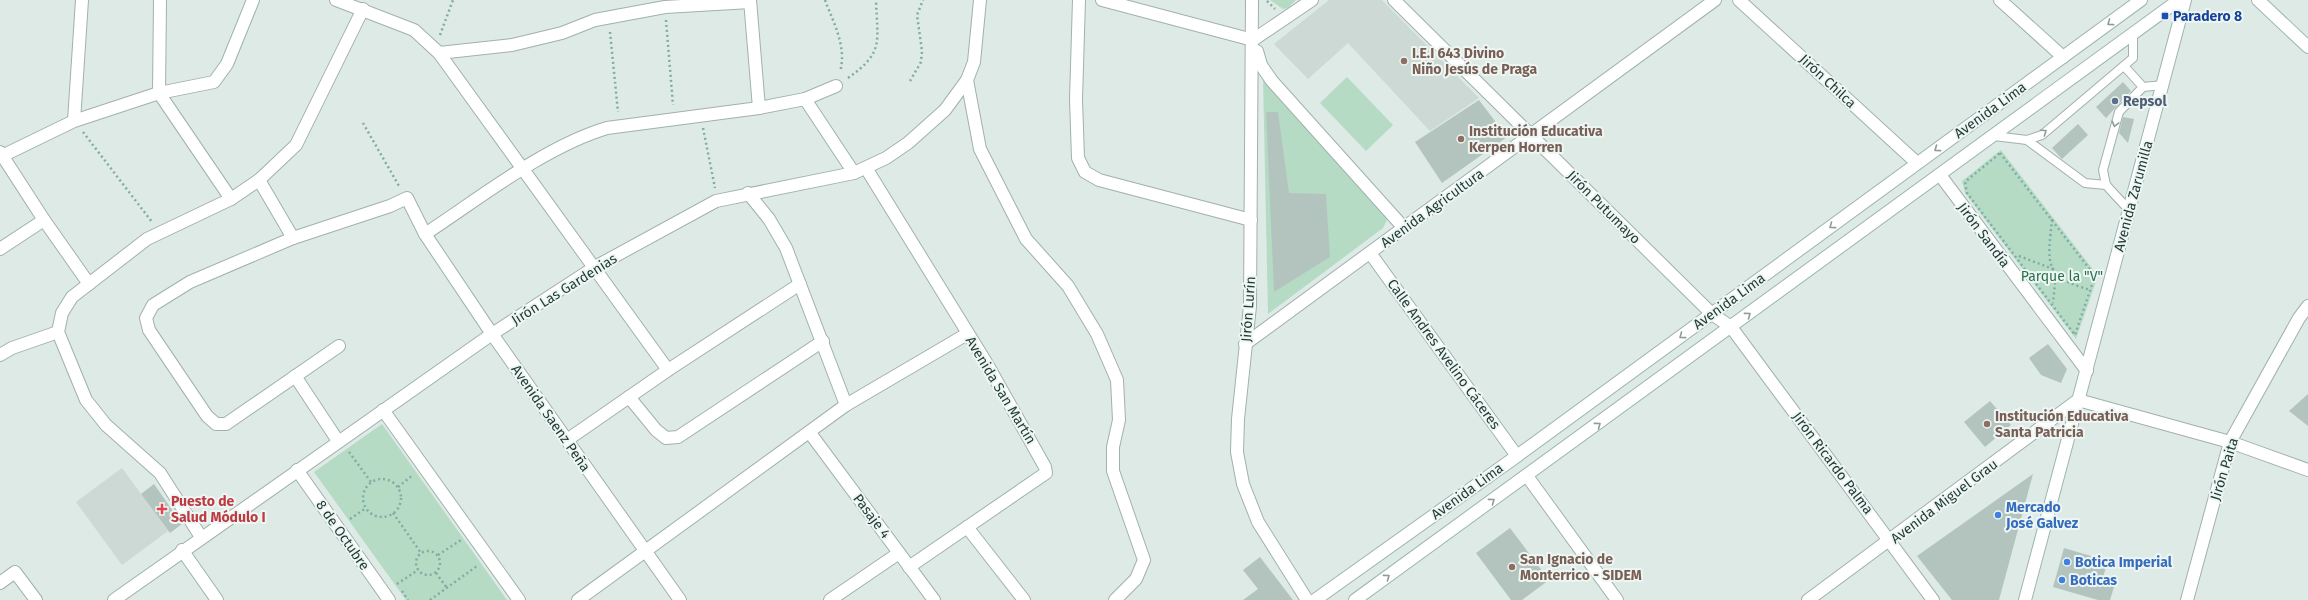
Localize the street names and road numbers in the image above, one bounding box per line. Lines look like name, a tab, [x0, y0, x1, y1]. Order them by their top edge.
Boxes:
street label: Jirón Chilca	[1796, 51, 1860, 112]
street label: Avenida Lima	[1951, 79, 2030, 142]
street label: Avenida Zarumilla	[2110, 139, 2156, 254]
street label: Avenida Agricultura	[1377, 165, 1487, 252]
street label: Jirón Putumayo	[1563, 167, 1644, 248]
street label: Jirón Sandía	[1954, 199, 2014, 271]
street label: Jirón Las Gardenias	[508, 250, 621, 329]
street label: Avenida Lima	[1690, 270, 1769, 333]
street label: Jirón Lurín	[1238, 276, 1259, 342]
street label: Calle Andres Avelino Cáceres	[1383, 276, 1504, 433]
street label: Avenida San Martín	[962, 333, 1039, 447]
street label: Avenida Saenz Peña	[507, 362, 594, 475]
street label: Jirón Ricardo Palma	[1789, 409, 1877, 518]
street label: Jirón Paita	[2207, 436, 2242, 503]
street label: Avenida Miguel Grau	[1888, 456, 2001, 547]
street label: Avenida Lima	[1428, 460, 1507, 523]
street label: Pasaje 4	[849, 491, 894, 542]
street label: 8 de Octubre	[312, 497, 373, 574]

